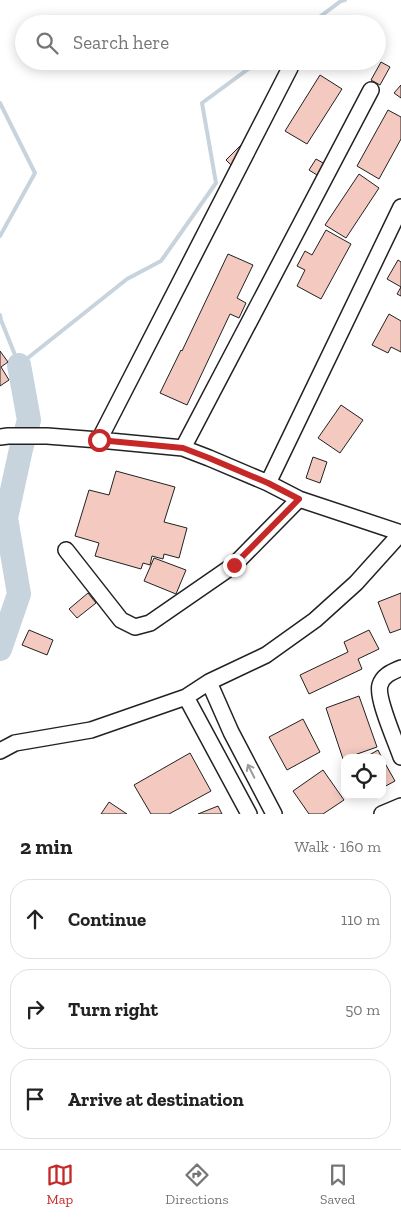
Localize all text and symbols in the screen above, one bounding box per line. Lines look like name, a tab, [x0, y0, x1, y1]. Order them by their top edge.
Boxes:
search box	[15, 15, 386, 70]
icon: search	[33, 29, 61, 57]
text: Search here	[73, 31, 169, 54]
route start	[88, 429, 111, 452]
route end	[223, 554, 246, 577]
map controls	[341, 754, 386, 799]
button: locate	[341, 754, 386, 799]
one-way arrow	[246, 763, 256, 778]
text: 2 min	[20, 834, 72, 859]
text: Walk · 160 m	[294, 837, 381, 856]
icon: ahead	[21, 905, 49, 933]
text: Continue	[68, 908, 146, 931]
text: 110 m	[341, 910, 380, 929]
icon: right	[21, 995, 49, 1023]
text: Turn right	[68, 998, 158, 1021]
text: 50 m	[345, 1000, 380, 1019]
icon: arrive	[21, 1085, 49, 1113]
text: Arrive at destination	[68, 1088, 244, 1111]
tab: Map	[46, 1161, 74, 1208]
tab: Directions	[165, 1161, 229, 1208]
tab: Saved	[320, 1161, 355, 1208]

